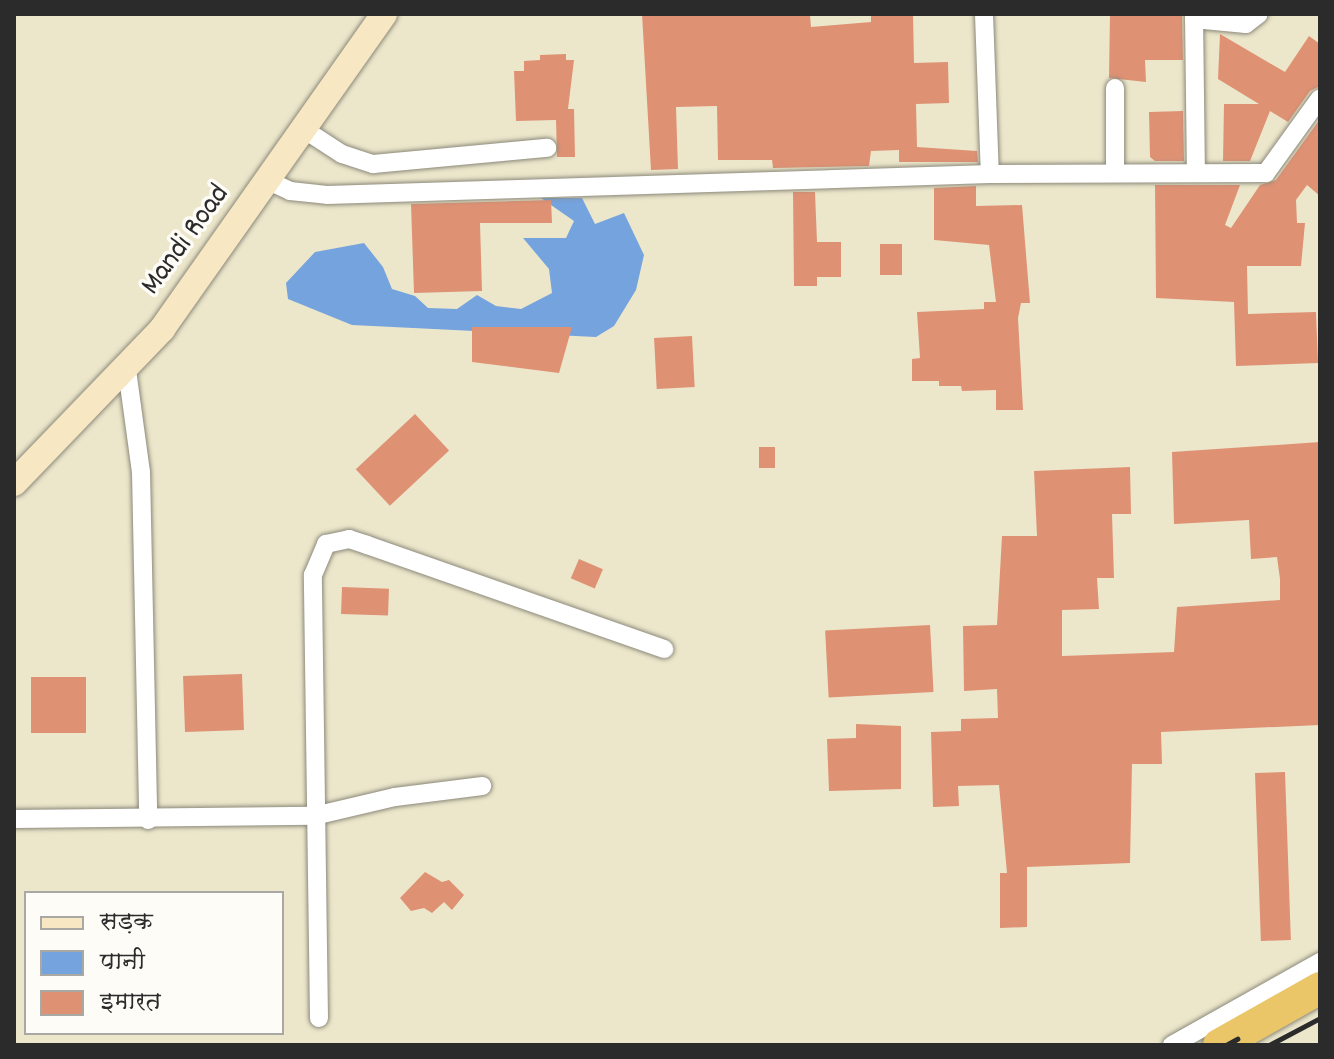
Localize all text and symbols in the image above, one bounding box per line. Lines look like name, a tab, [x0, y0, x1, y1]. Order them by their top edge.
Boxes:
street label: Mandi Road	[135, 179, 239, 303]
legend	[24, 891, 284, 1035]
text: सड़क	[100, 906, 153, 940]
text: पानी	[100, 946, 145, 980]
text: इमारत	[100, 986, 161, 1020]

